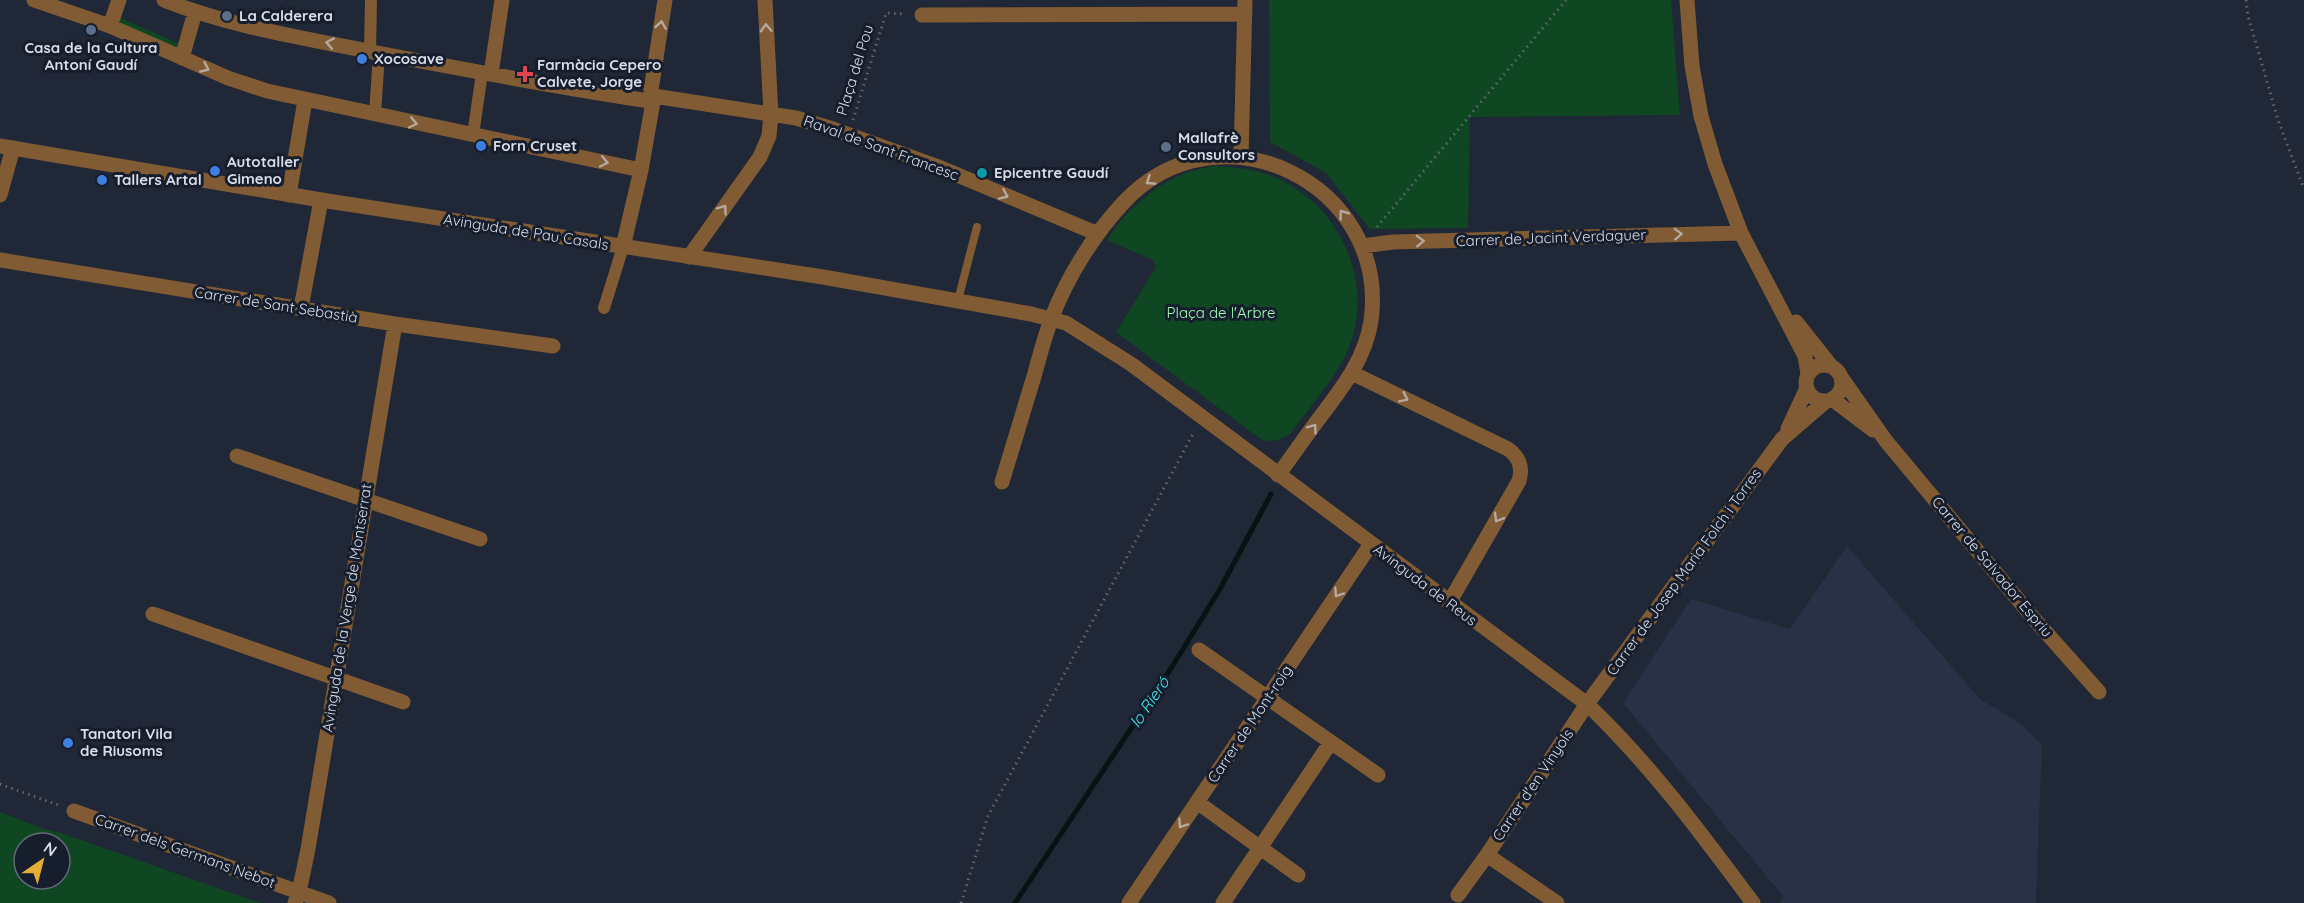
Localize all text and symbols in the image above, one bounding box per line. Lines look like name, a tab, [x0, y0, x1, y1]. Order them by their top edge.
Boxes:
place label: La Calderera	[239, 6, 333, 25]
marker: La Calderera	[220, 9, 234, 23]
one-way arrow	[655, 20, 667, 30]
street label: Plaça del Pou	[832, 22, 877, 118]
marker: Casa de la Cultura Antoní Gaudí	[84, 23, 98, 37]
one-way arrow	[760, 24, 773, 33]
one-way arrow	[325, 37, 335, 50]
place label: Casa de la Cultura Antoní Gaudí	[25, 38, 157, 74]
place label: Xocosave	[374, 49, 444, 68]
marker: Xocosave	[355, 52, 369, 66]
place label: Farmàcia Cepero Calvete, Jorge	[537, 55, 661, 91]
one-way arrow	[199, 61, 210, 73]
marker: Farmàcia Cepero Calvete, Jorge	[518, 67, 532, 81]
street label: Raval de Sant Francesc	[801, 111, 961, 184]
one-way arrow	[408, 116, 418, 129]
place label: Mallafrè Consultors	[1178, 128, 1255, 164]
place label: Forn Cruset	[493, 136, 577, 155]
marker: Forn Cruset	[474, 139, 488, 153]
marker: Mallafrè Consultors	[1159, 140, 1173, 154]
place label: Autotaller Gimeno	[227, 152, 300, 188]
one-way arrow	[599, 155, 609, 168]
place label: Epicentre Gaudí	[994, 163, 1109, 182]
marker: Autotaller Gimeno	[208, 164, 222, 178]
marker: Epicentre Gaudí	[975, 166, 989, 180]
place label: Tallers Artal	[114, 170, 202, 189]
marker: Tallers Artal	[95, 173, 109, 187]
one-way arrow	[1146, 173, 1156, 185]
one-way arrow	[998, 188, 1009, 200]
one-way arrow	[716, 205, 727, 216]
street label: Avinguda de Pau Casals	[442, 209, 610, 254]
one-way arrow	[1339, 210, 1350, 221]
street label: Carrer de Jacint Verdaguer	[1456, 225, 1647, 250]
one-way arrow	[1673, 228, 1682, 241]
one-way arrow	[1415, 235, 1424, 248]
street label: Carrer de Sant Sebastià	[193, 282, 359, 327]
park label: Plaça de l'Arbre	[1167, 303, 1275, 322]
one-way arrow	[1398, 391, 1409, 403]
one-way arrow	[1305, 423, 1316, 434]
street label: Carrer de Josep Maria Folch i Torres	[1602, 464, 1765, 679]
street label: Avinguda de la Verge de Montserrat	[317, 482, 376, 733]
street label: Carrer de Salvador Espriu	[1928, 492, 2057, 641]
one-way arrow	[1493, 512, 1505, 522]
street label: Avinguda de Reus	[1370, 539, 1481, 630]
one-way arrow	[1334, 586, 1345, 597]
street label: Carrer de Mont-roig	[1203, 661, 1296, 786]
water label: lo Rieró	[1125, 672, 1174, 731]
place label: Tanatori Vila de Riusoms	[80, 724, 173, 760]
street label: Carrer d'en Vinyols	[1488, 725, 1577, 845]
marker: Tanatori Vila de Riusoms	[61, 736, 75, 750]
street label: Carrer dels Germans Nebot	[92, 809, 278, 892]
one-way arrow	[1178, 818, 1189, 829]
north arrow	[12, 831, 72, 891]
text: N	[40, 837, 61, 860]

